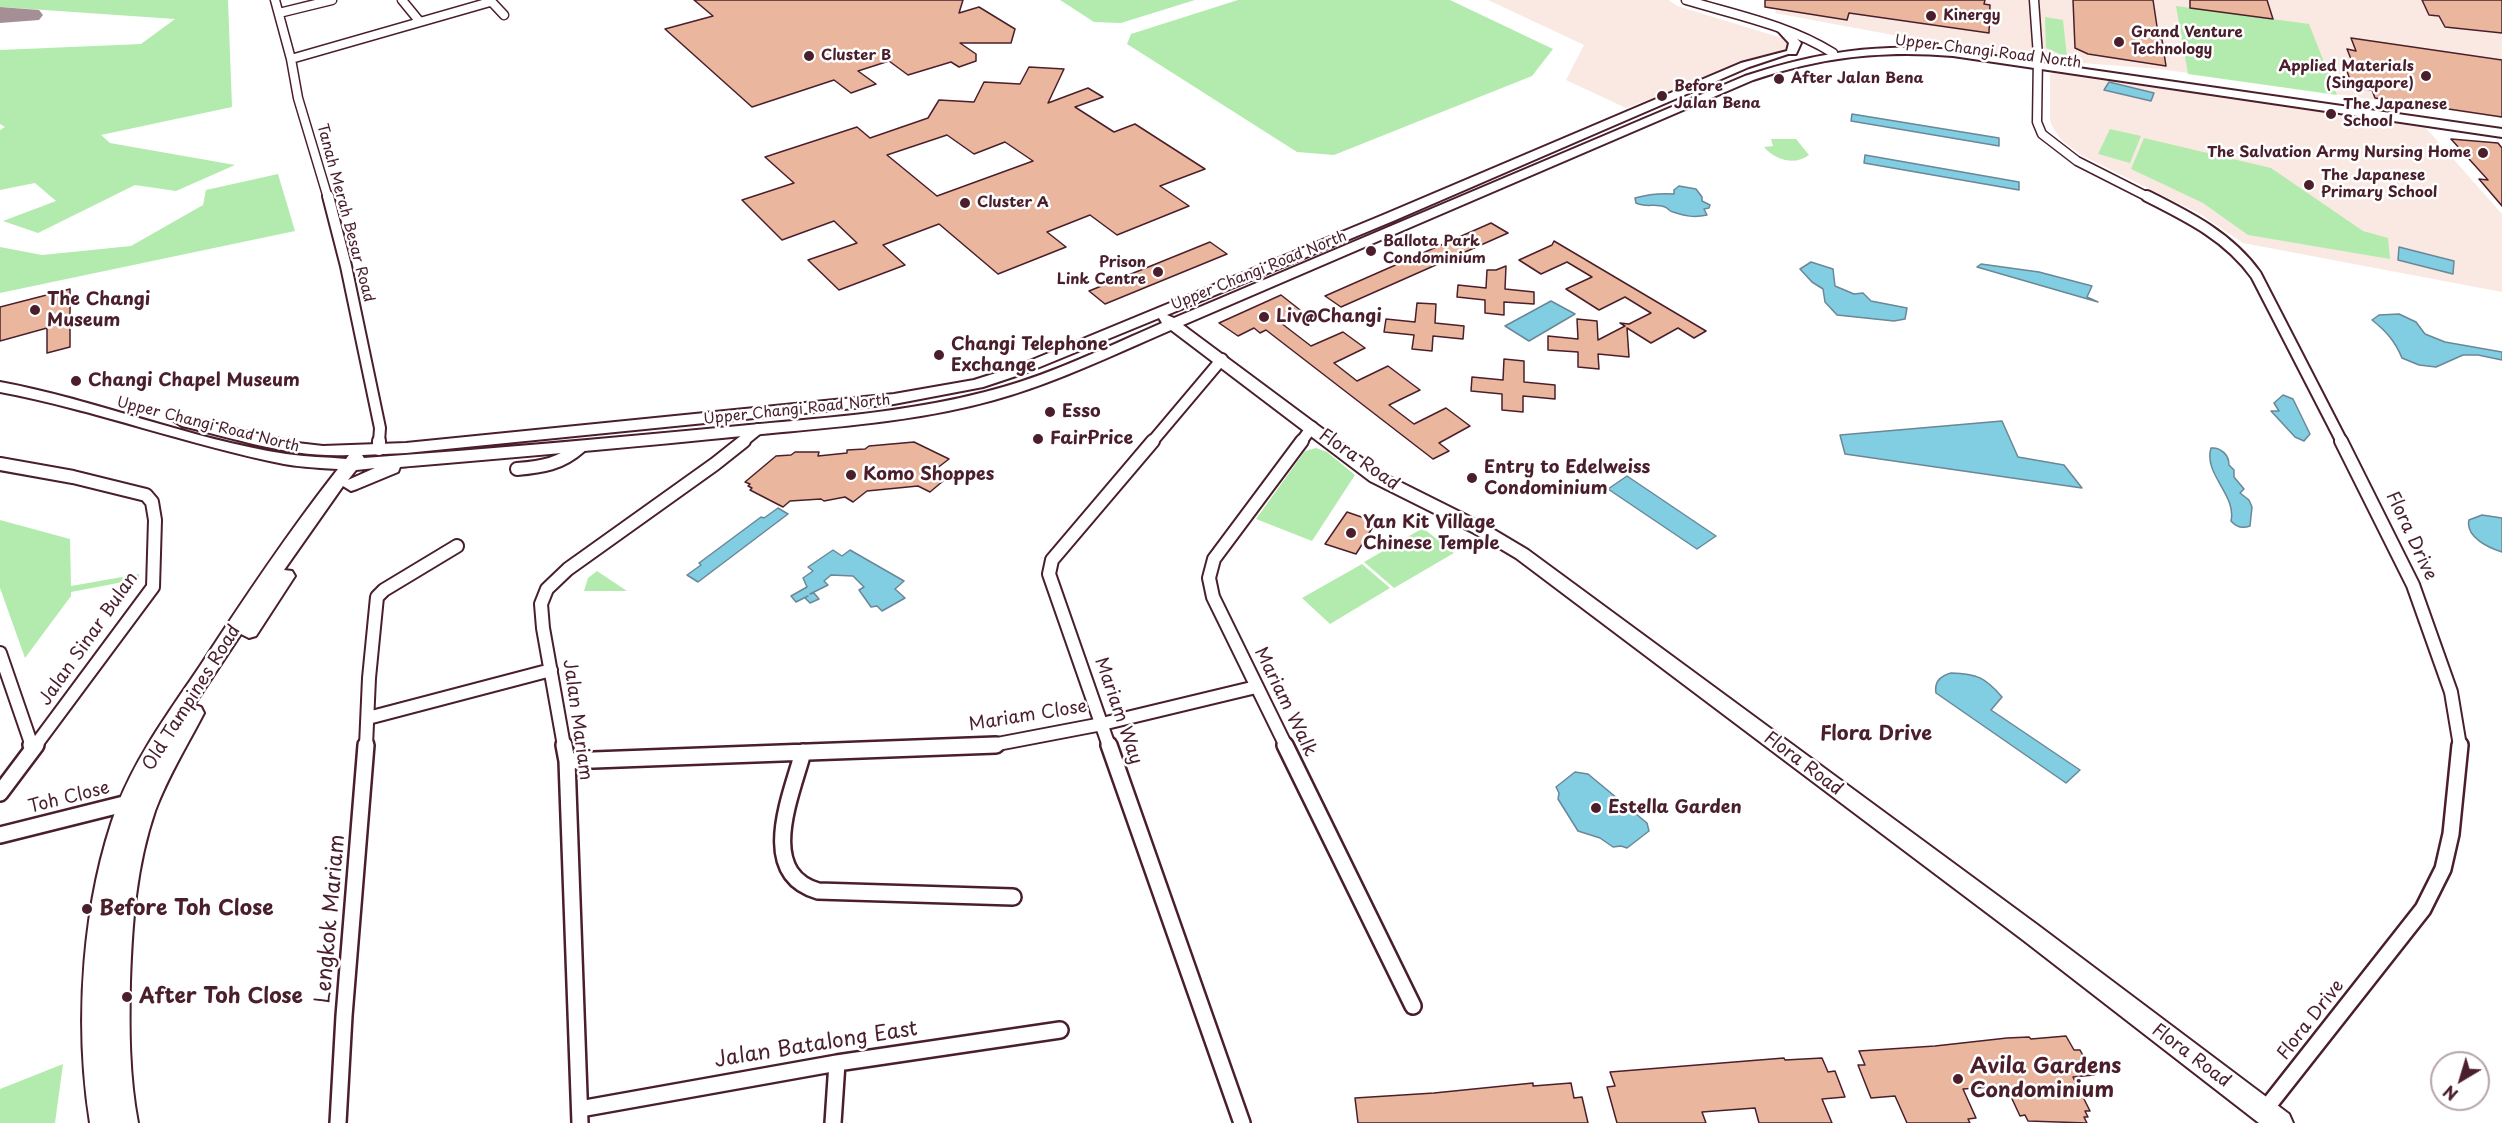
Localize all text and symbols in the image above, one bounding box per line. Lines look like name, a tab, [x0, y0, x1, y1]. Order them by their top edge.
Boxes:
place label: Kinergy	[1943, 7, 2000, 25]
marker: Kinergy	[1924, 9, 1938, 23]
place label: Grand Venture Technology	[2131, 24, 2243, 59]
street label: Upper Changi Road North	[1894, 32, 2082, 72]
marker: Grand Venture Technology	[2112, 35, 2126, 49]
place label: Cluster B	[821, 47, 891, 65]
marker: Cluster B	[802, 49, 816, 63]
place label: Applied Materials (Singapore)	[2279, 58, 2414, 93]
marker: Applied Materials (Singapore)	[2419, 69, 2433, 83]
place label: After Jalan Bena	[1791, 70, 1924, 88]
marker: After Jalan Bena	[1772, 72, 1786, 86]
place label: Before Jalan Bena	[1674, 78, 1761, 113]
marker: Before Jalan Bena	[1655, 89, 1669, 103]
place label: The Japanese School	[2343, 96, 2447, 131]
marker: The Japanese School	[2324, 107, 2338, 121]
street label: Tanah Merah Besar Road	[312, 122, 378, 304]
place label: The Salvation Army Nursing Home	[2207, 144, 2471, 162]
marker: The Salvation Army Nursing Home	[2476, 146, 2490, 160]
place label: The Japanese Primary School	[2321, 167, 2437, 202]
marker: The Japanese Primary School	[2302, 178, 2316, 192]
place label: Cluster A	[977, 194, 1049, 212]
marker: Cluster A	[958, 196, 972, 210]
street label: Upper Changi Road North	[1169, 228, 1349, 314]
place label: Ballota Park Condominium	[1383, 233, 1486, 268]
marker: Ballota Park Condominium	[1364, 244, 1378, 258]
place label: Prison Link Centre	[1057, 254, 1146, 289]
marker: Prison Link Centre	[1151, 265, 1165, 279]
place label: The Changi Museum	[47, 289, 150, 332]
marker: The Changi Museum	[28, 303, 42, 317]
place label: Liv@Changi	[1276, 306, 1382, 328]
marker: Liv@Changi	[1257, 310, 1271, 324]
place label: Changi Telephone Exchange	[951, 334, 1108, 376]
marker: Changi Telephone Exchange	[932, 348, 946, 362]
place label: Changi Chapel Museum	[88, 370, 300, 392]
marker: Changi Chapel Museum	[69, 374, 83, 388]
street label: Upper Changi Road North	[703, 391, 891, 429]
street label: Upper Changi Road North	[115, 394, 301, 456]
place label: Esso	[1062, 401, 1100, 423]
marker: Esso	[1043, 405, 1057, 419]
street label: Flora Road	[1315, 425, 1403, 495]
place label: FairPrice	[1050, 428, 1133, 450]
marker: FairPrice	[1031, 432, 1045, 446]
place label: Entry to Edelweiss Condominium	[1484, 457, 1650, 500]
place label: Komo Shoppes	[863, 464, 994, 486]
marker: Komo Shoppes	[844, 468, 858, 482]
marker: Entry to Edelweiss Condominium	[1465, 471, 1479, 485]
street label: Flora Drive	[2381, 488, 2441, 584]
place label: Yan Kit Village Chinese Temple	[1363, 512, 1500, 554]
marker: Yan Kit Village Chinese Temple	[1344, 526, 1358, 540]
street label: Jalan Sinar Bulan	[35, 568, 143, 710]
street label: Old Tampines Road	[138, 621, 246, 775]
street label: Mariam Walk	[1249, 644, 1321, 760]
street label: Mariam Way	[1090, 655, 1146, 767]
street label: Jalan Mariam	[558, 658, 596, 782]
street label: Mariam Close	[967, 696, 1089, 736]
district label: Flora Drive	[1820, 722, 1932, 746]
street label: Flora Road	[1759, 727, 1847, 801]
street label: Toh Close	[26, 777, 112, 819]
place label: Estella Garden	[1608, 797, 1742, 819]
marker: Estella Garden	[1589, 801, 1603, 815]
street label: Lengkok Mariam	[311, 833, 351, 1005]
place label: Before Toh Close	[99, 896, 274, 922]
marker: Before Toh Close	[80, 902, 94, 916]
street label: Flora Drive	[2273, 976, 2349, 1064]
place label: After Toh Close	[139, 984, 303, 1010]
marker: After Toh Close	[120, 990, 134, 1004]
street label: Jalan Batalong East	[713, 1016, 919, 1074]
street label: Flora Road	[2147, 1019, 2235, 1093]
north arrow	[2430, 1051, 2490, 1111]
place label: Avila Gardens Condominium	[1970, 1054, 2121, 1104]
marker: Avila Gardens Condominium	[1951, 1072, 1965, 1086]
text: N	[2438, 1080, 2463, 1107]

